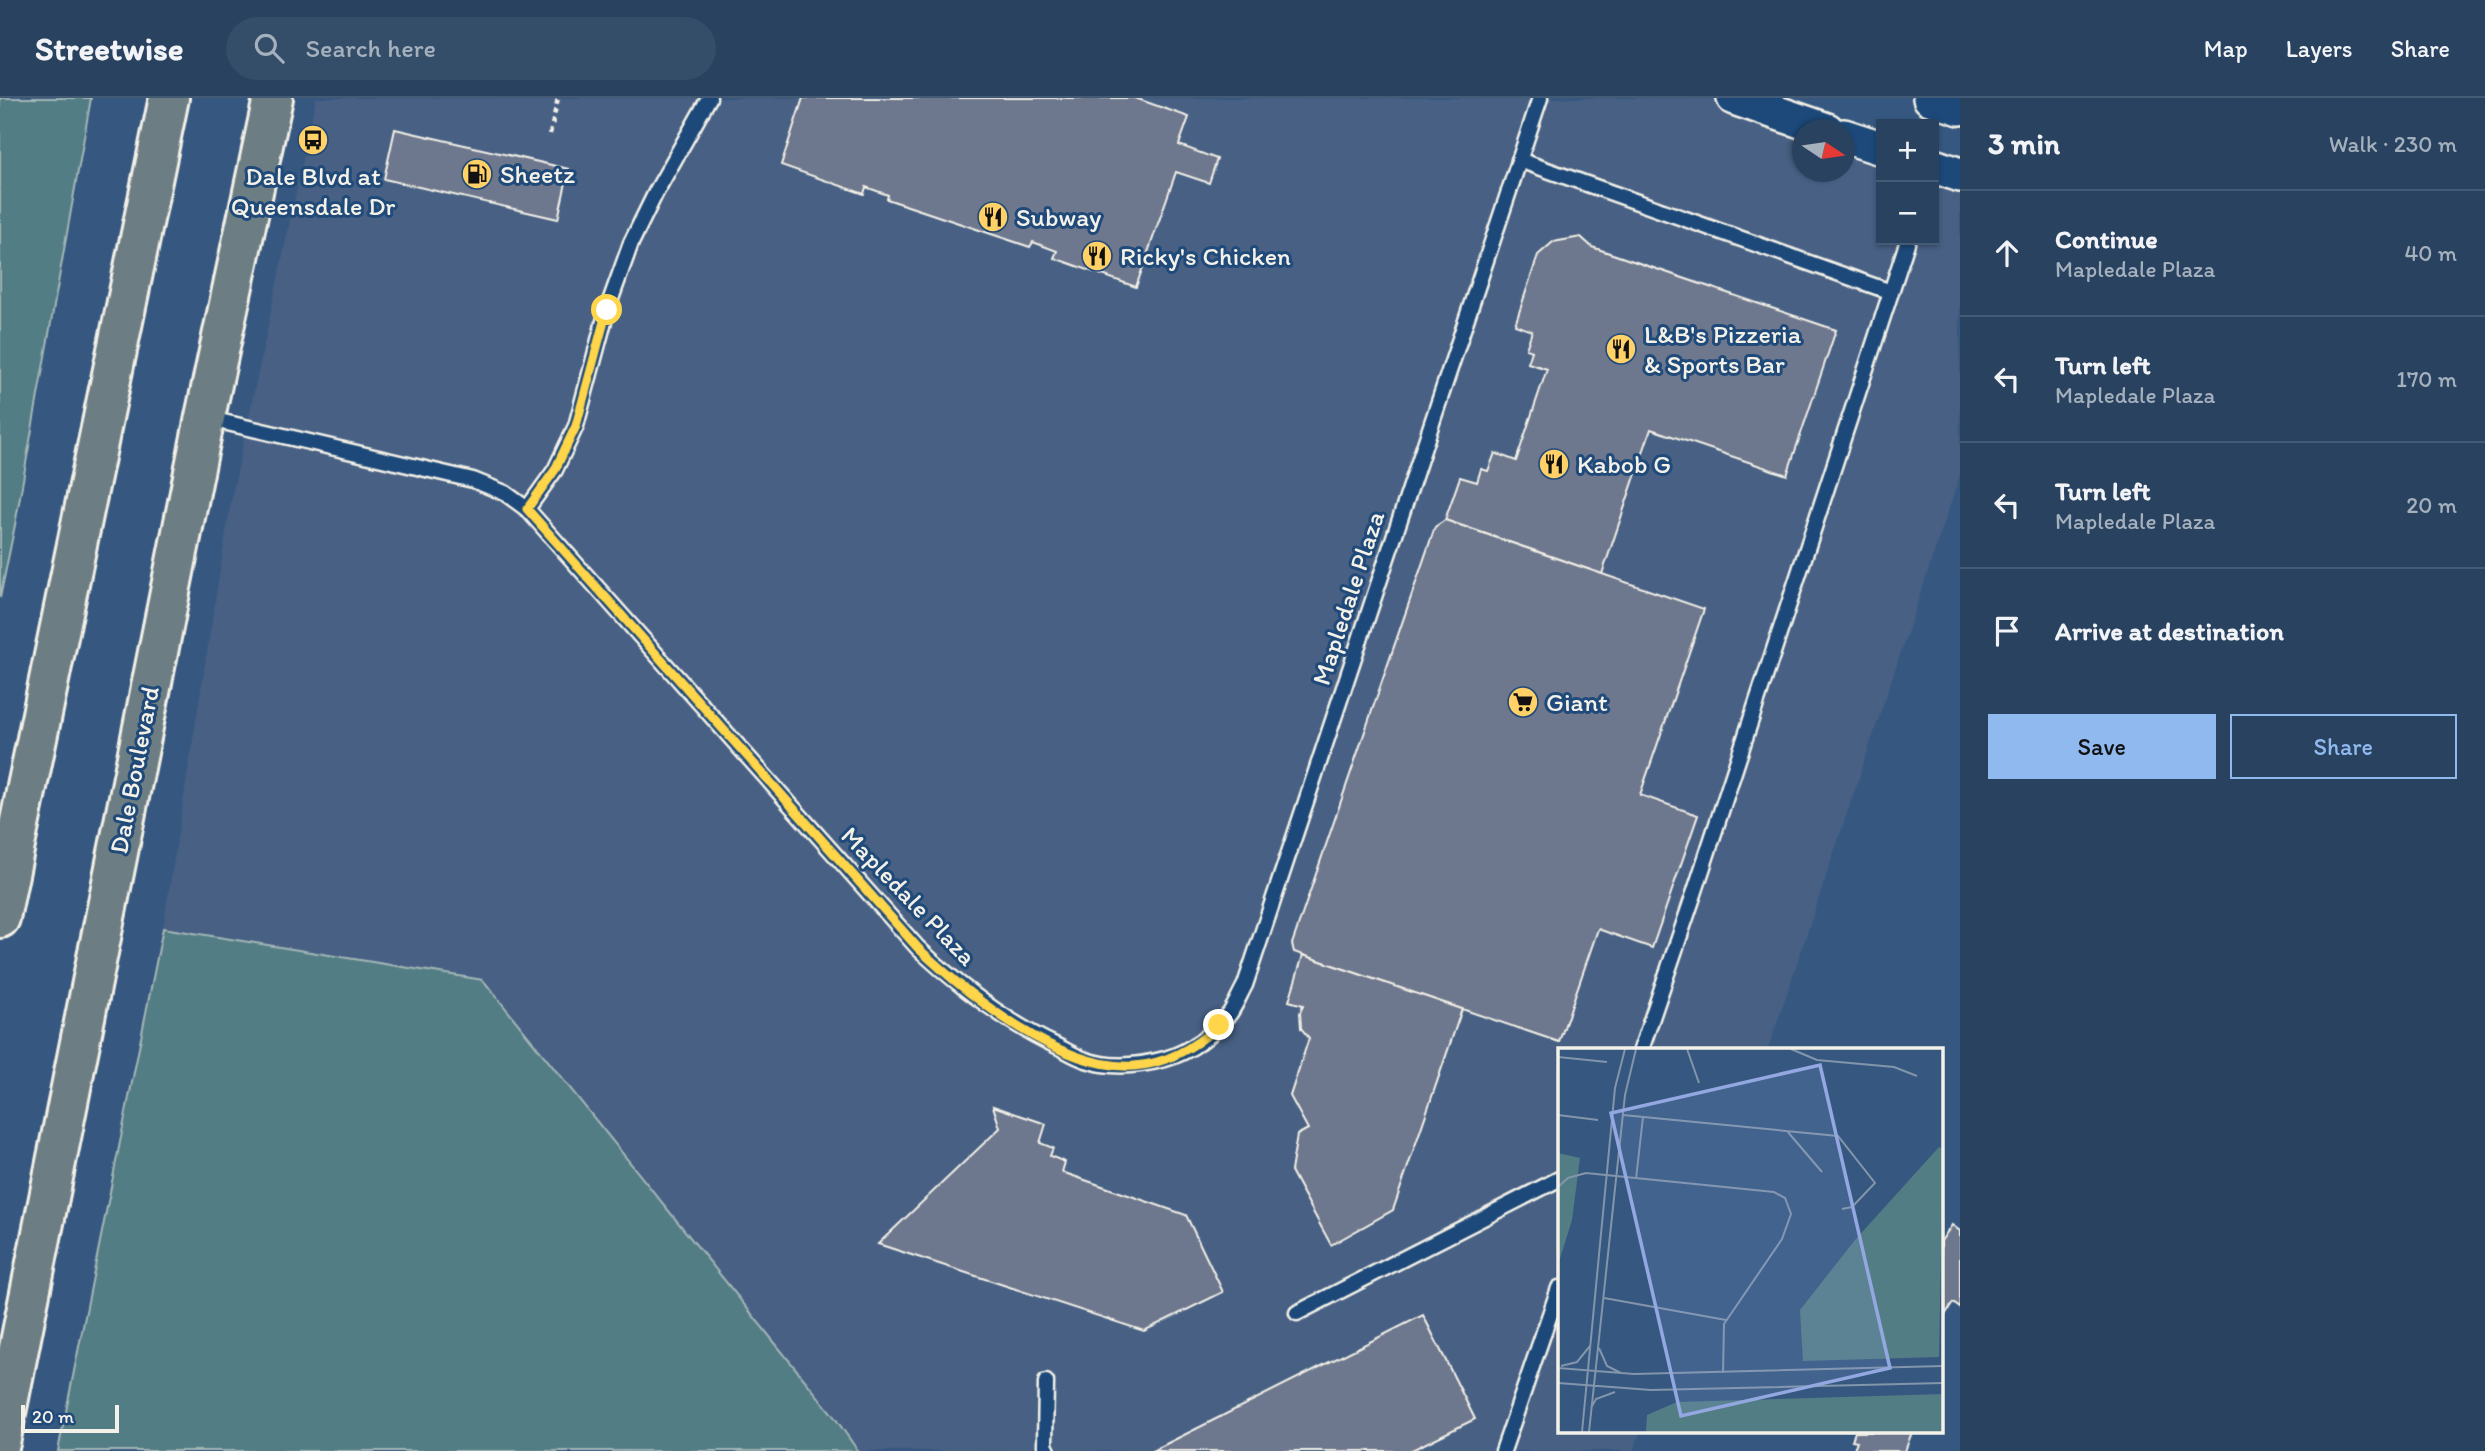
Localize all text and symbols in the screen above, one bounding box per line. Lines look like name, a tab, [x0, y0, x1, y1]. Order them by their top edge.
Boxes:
search box	[226, 17, 716, 80]
text: Streetwise	[35, 29, 184, 68]
icon: search	[250, 29, 288, 67]
text: Search here	[306, 32, 436, 64]
text: Map	[2204, 34, 2248, 63]
text: Layers	[2286, 34, 2353, 63]
text: Share	[2391, 34, 2450, 63]
north arrow	[1792, 119, 1855, 182]
map controls	[1876, 119, 1939, 245]
button: +	[1876, 119, 1939, 182]
bus stop icon: Dale Blvd at Queensdale Dr	[296, 123, 330, 157]
text: 3 min	[1988, 125, 2060, 162]
text: Walk · 230 m	[2329, 130, 2457, 158]
fuel station icon: Sheetz	[460, 157, 494, 191]
place label: Sheetz	[500, 158, 575, 190]
place label: Dale Blvd at Queensdale Dr	[231, 160, 396, 222]
button: −	[1876, 182, 1939, 245]
restaurant icon: Subway	[976, 200, 1010, 234]
place label: Subway	[1016, 201, 1101, 233]
text: Continue	[2055, 223, 2158, 255]
icon: ahead	[1988, 234, 2026, 272]
restaurant icon: Ricky's Chicken	[1080, 239, 1114, 273]
text: 40 m	[2404, 239, 2457, 267]
place label: Ricky's Chicken	[1120, 240, 1291, 272]
text: Mapledale Plaza	[2055, 255, 2215, 283]
route start	[591, 294, 622, 325]
place label: L&B's Pizzeria & Sports Bar	[1644, 318, 1802, 380]
restaurant icon: L&B's Pizzeria & Sports Bar	[1604, 332, 1638, 366]
text: Turn left	[2055, 349, 2151, 381]
icon: left	[1988, 360, 2026, 398]
text: 170 m	[2396, 365, 2457, 393]
text: Mapledale Plaza	[2055, 381, 2215, 409]
restaurant icon: Kabob G	[1537, 447, 1571, 481]
place label: Kabob G	[1577, 448, 1671, 480]
text: Turn left	[2055, 475, 2151, 507]
icon: left	[1988, 486, 2026, 524]
text: 20 m	[2406, 491, 2457, 519]
street label: Mapledale Plaza	[1305, 506, 1391, 689]
text: Mapledale Plaza	[2055, 507, 2215, 535]
icon: arrive	[1988, 612, 2026, 650]
text: Arrive at destination	[2055, 615, 2284, 647]
street label: Dale Boulevard	[102, 684, 166, 856]
supermarket icon: Giant	[1506, 685, 1540, 719]
place label: Giant	[1546, 686, 1608, 718]
button: Save	[1988, 714, 2216, 779]
button: Share	[2230, 714, 2457, 779]
street label: Mapledale Plaza	[835, 820, 984, 973]
route end	[1203, 1009, 1234, 1040]
inset map	[1558, 1048, 1942, 1434]
scale bar	[21, 1402, 119, 1434]
text: 20 m	[32, 1405, 74, 1428]

